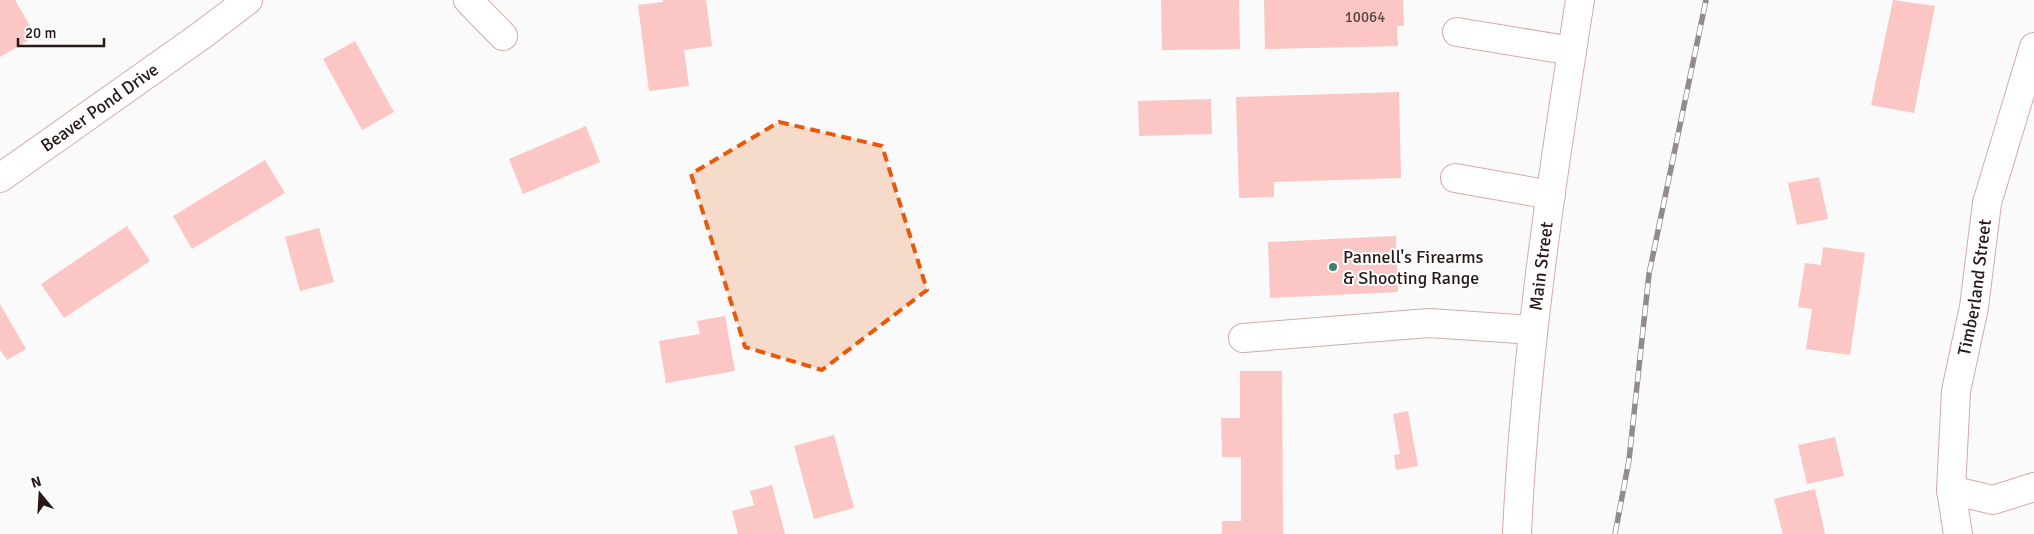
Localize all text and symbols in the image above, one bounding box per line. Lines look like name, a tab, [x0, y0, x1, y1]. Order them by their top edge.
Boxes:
house number: 10064	[1345, 8, 1385, 26]
scale bar	[18, 15, 104, 47]
text: 20 m	[25, 24, 56, 42]
street label: Beaver Pond Drive	[36, 58, 163, 157]
street label: Timberland Street	[1953, 218, 1996, 358]
street label: Main Street	[1525, 220, 1558, 312]
place label: Pannell's Firearms & Shooting Range	[1343, 246, 1484, 289]
marker: Pannell's Firearms & Shooting Range	[1327, 261, 1339, 273]
north arrow	[15, 469, 65, 519]
text: N	[29, 473, 43, 492]

